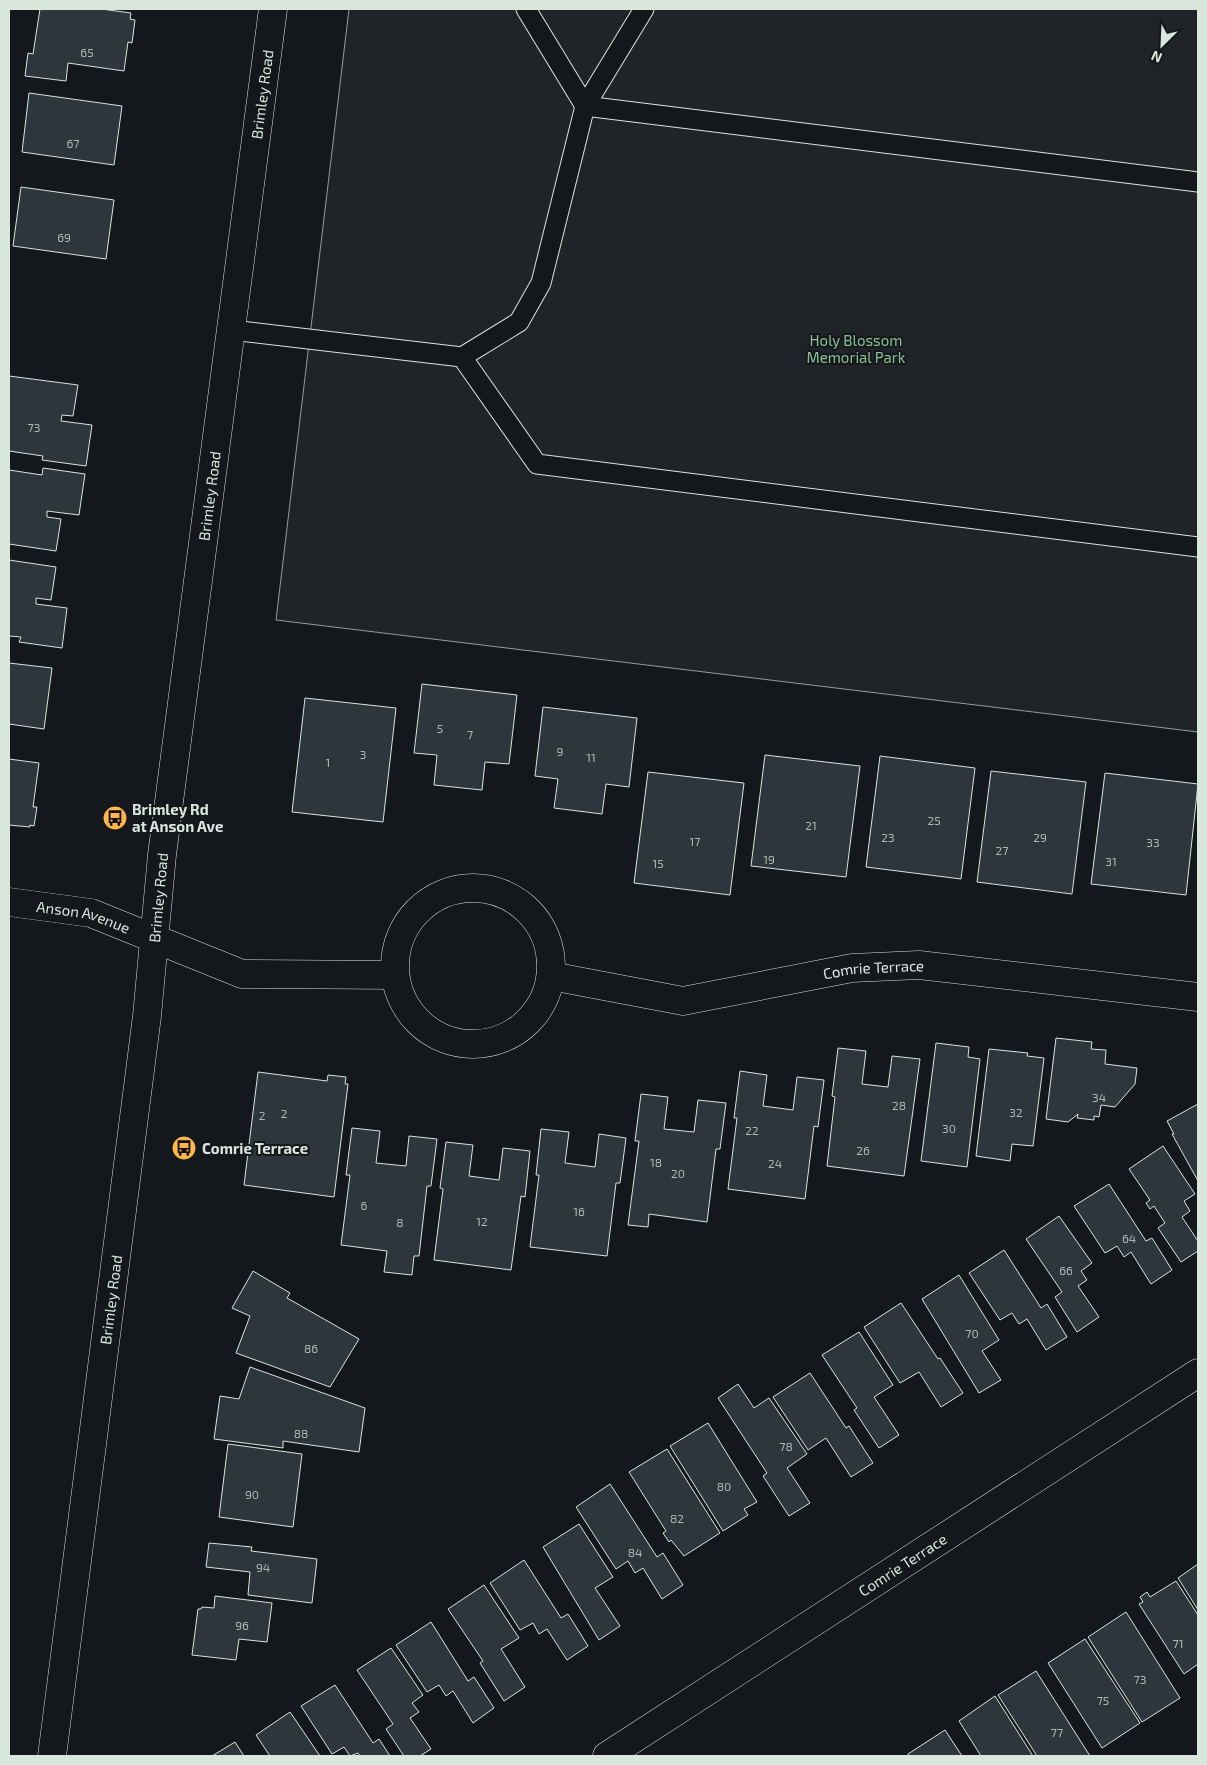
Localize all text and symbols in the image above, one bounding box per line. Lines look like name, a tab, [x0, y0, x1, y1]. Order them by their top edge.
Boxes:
north arrow	[1137, 20, 1187, 70]
house number: 65	[80, 45, 94, 59]
street label: Brimley Road	[247, 48, 277, 140]
text: N	[1148, 48, 1165, 67]
house number: 67	[66, 136, 80, 150]
house number: 69	[57, 230, 71, 244]
park label: Holy Blossom Memorial Park	[807, 331, 906, 366]
house number: 73	[28, 420, 40, 434]
street label: Brimley Road	[194, 450, 224, 542]
house number: 5	[437, 721, 443, 735]
house number: 7	[467, 727, 473, 741]
house number: 9	[557, 744, 564, 758]
house number: 3	[360, 747, 366, 761]
house number: 11	[586, 750, 596, 764]
house number: 1	[326, 755, 330, 769]
place label: Brimley Rd at Anson Ave	[132, 800, 223, 835]
bus stop icon: Brimley Rd at Anson Ave	[102, 805, 128, 831]
house number: 25	[927, 813, 941, 827]
house number: 21	[805, 818, 817, 832]
house number: 23	[881, 830, 895, 844]
house number: 29	[1033, 830, 1047, 844]
house number: 17	[690, 834, 700, 848]
house number: 33	[1146, 835, 1160, 849]
house number: 27	[996, 843, 1008, 857]
street label: Brimley Road	[145, 852, 171, 943]
house number: 19	[763, 852, 775, 866]
house number: 31	[1105, 854, 1117, 868]
house number: 15	[652, 856, 664, 870]
street label: Anson Avenue	[35, 897, 133, 937]
street label: Comrie Terrace	[821, 956, 925, 982]
house number: 34	[1092, 1090, 1106, 1104]
house number: 28	[892, 1098, 906, 1112]
house number: 32	[1009, 1105, 1023, 1119]
house number: 2	[281, 1106, 288, 1120]
house number: 2	[259, 1108, 266, 1122]
house number: 30	[942, 1121, 956, 1135]
house number: 22	[745, 1123, 759, 1137]
bus stop icon: Comrie Terrace	[171, 1135, 197, 1161]
place label: Comrie Terrace	[202, 1139, 308, 1157]
house number: 26	[856, 1143, 870, 1157]
house number: 18	[650, 1155, 662, 1169]
house number: 24	[768, 1156, 782, 1170]
house number: 20	[671, 1166, 685, 1180]
house number: 6	[361, 1198, 368, 1212]
house number: 16	[573, 1204, 585, 1218]
house number: 12	[476, 1214, 488, 1228]
house number: 8	[396, 1215, 404, 1229]
house number: 64	[1122, 1231, 1136, 1245]
street label: Brimley Road	[96, 1254, 125, 1346]
house number: 66	[1059, 1263, 1073, 1277]
house number: 70	[965, 1326, 979, 1340]
house number: 86	[304, 1341, 318, 1355]
house number: 88	[294, 1426, 308, 1440]
house number: 78	[779, 1439, 793, 1453]
house number: 80	[717, 1479, 731, 1493]
house number: 90	[245, 1487, 259, 1501]
house number: 82	[670, 1511, 684, 1525]
street label: Comrie Terrace	[855, 1529, 950, 1600]
house number: 84	[628, 1545, 642, 1559]
house number: 94	[256, 1560, 270, 1574]
house number: 96	[235, 1618, 249, 1632]
house number: 71	[1173, 1636, 1183, 1650]
house number: 73	[1134, 1672, 1146, 1686]
house number: 75	[1097, 1693, 1109, 1707]
house number: 77	[1051, 1725, 1063, 1739]

